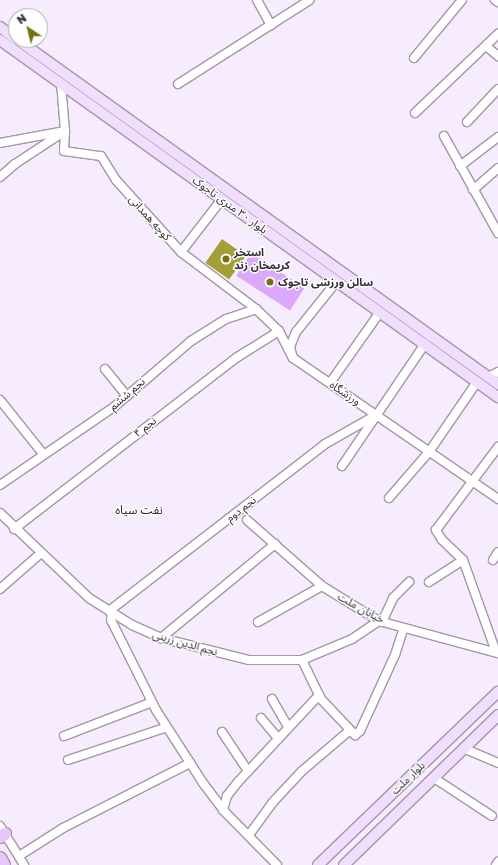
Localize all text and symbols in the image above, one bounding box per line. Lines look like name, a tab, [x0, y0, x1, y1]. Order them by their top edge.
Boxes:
north arrow	[8, 8, 48, 48]
text: N	[14, 11, 29, 26]
street label: بلوار ۳۰ متری تاجوک	[190, 173, 270, 237]
street label: کوچه همدانی	[126, 193, 174, 243]
place label: استخر کریمخان زند	[234, 246, 290, 272]
marker: استخر کریمخان زند	[221, 254, 231, 264]
place label: سالن ورزشی تاجوک	[278, 275, 373, 289]
marker: سالن ورزشی تاجوک	[265, 277, 275, 287]
street label: نجم ششم	[106, 375, 148, 413]
street label: ورزشگاه	[327, 378, 363, 408]
street label: نجم ۴	[131, 414, 159, 440]
street label: نجم دوم	[223, 493, 259, 525]
district label: نفت سیاه	[115, 503, 163, 517]
street label: خیابان ملت	[335, 590, 387, 626]
street label: نجم الدین زرینی	[151, 627, 219, 659]
street label: بلوار ملت	[388, 759, 428, 797]

